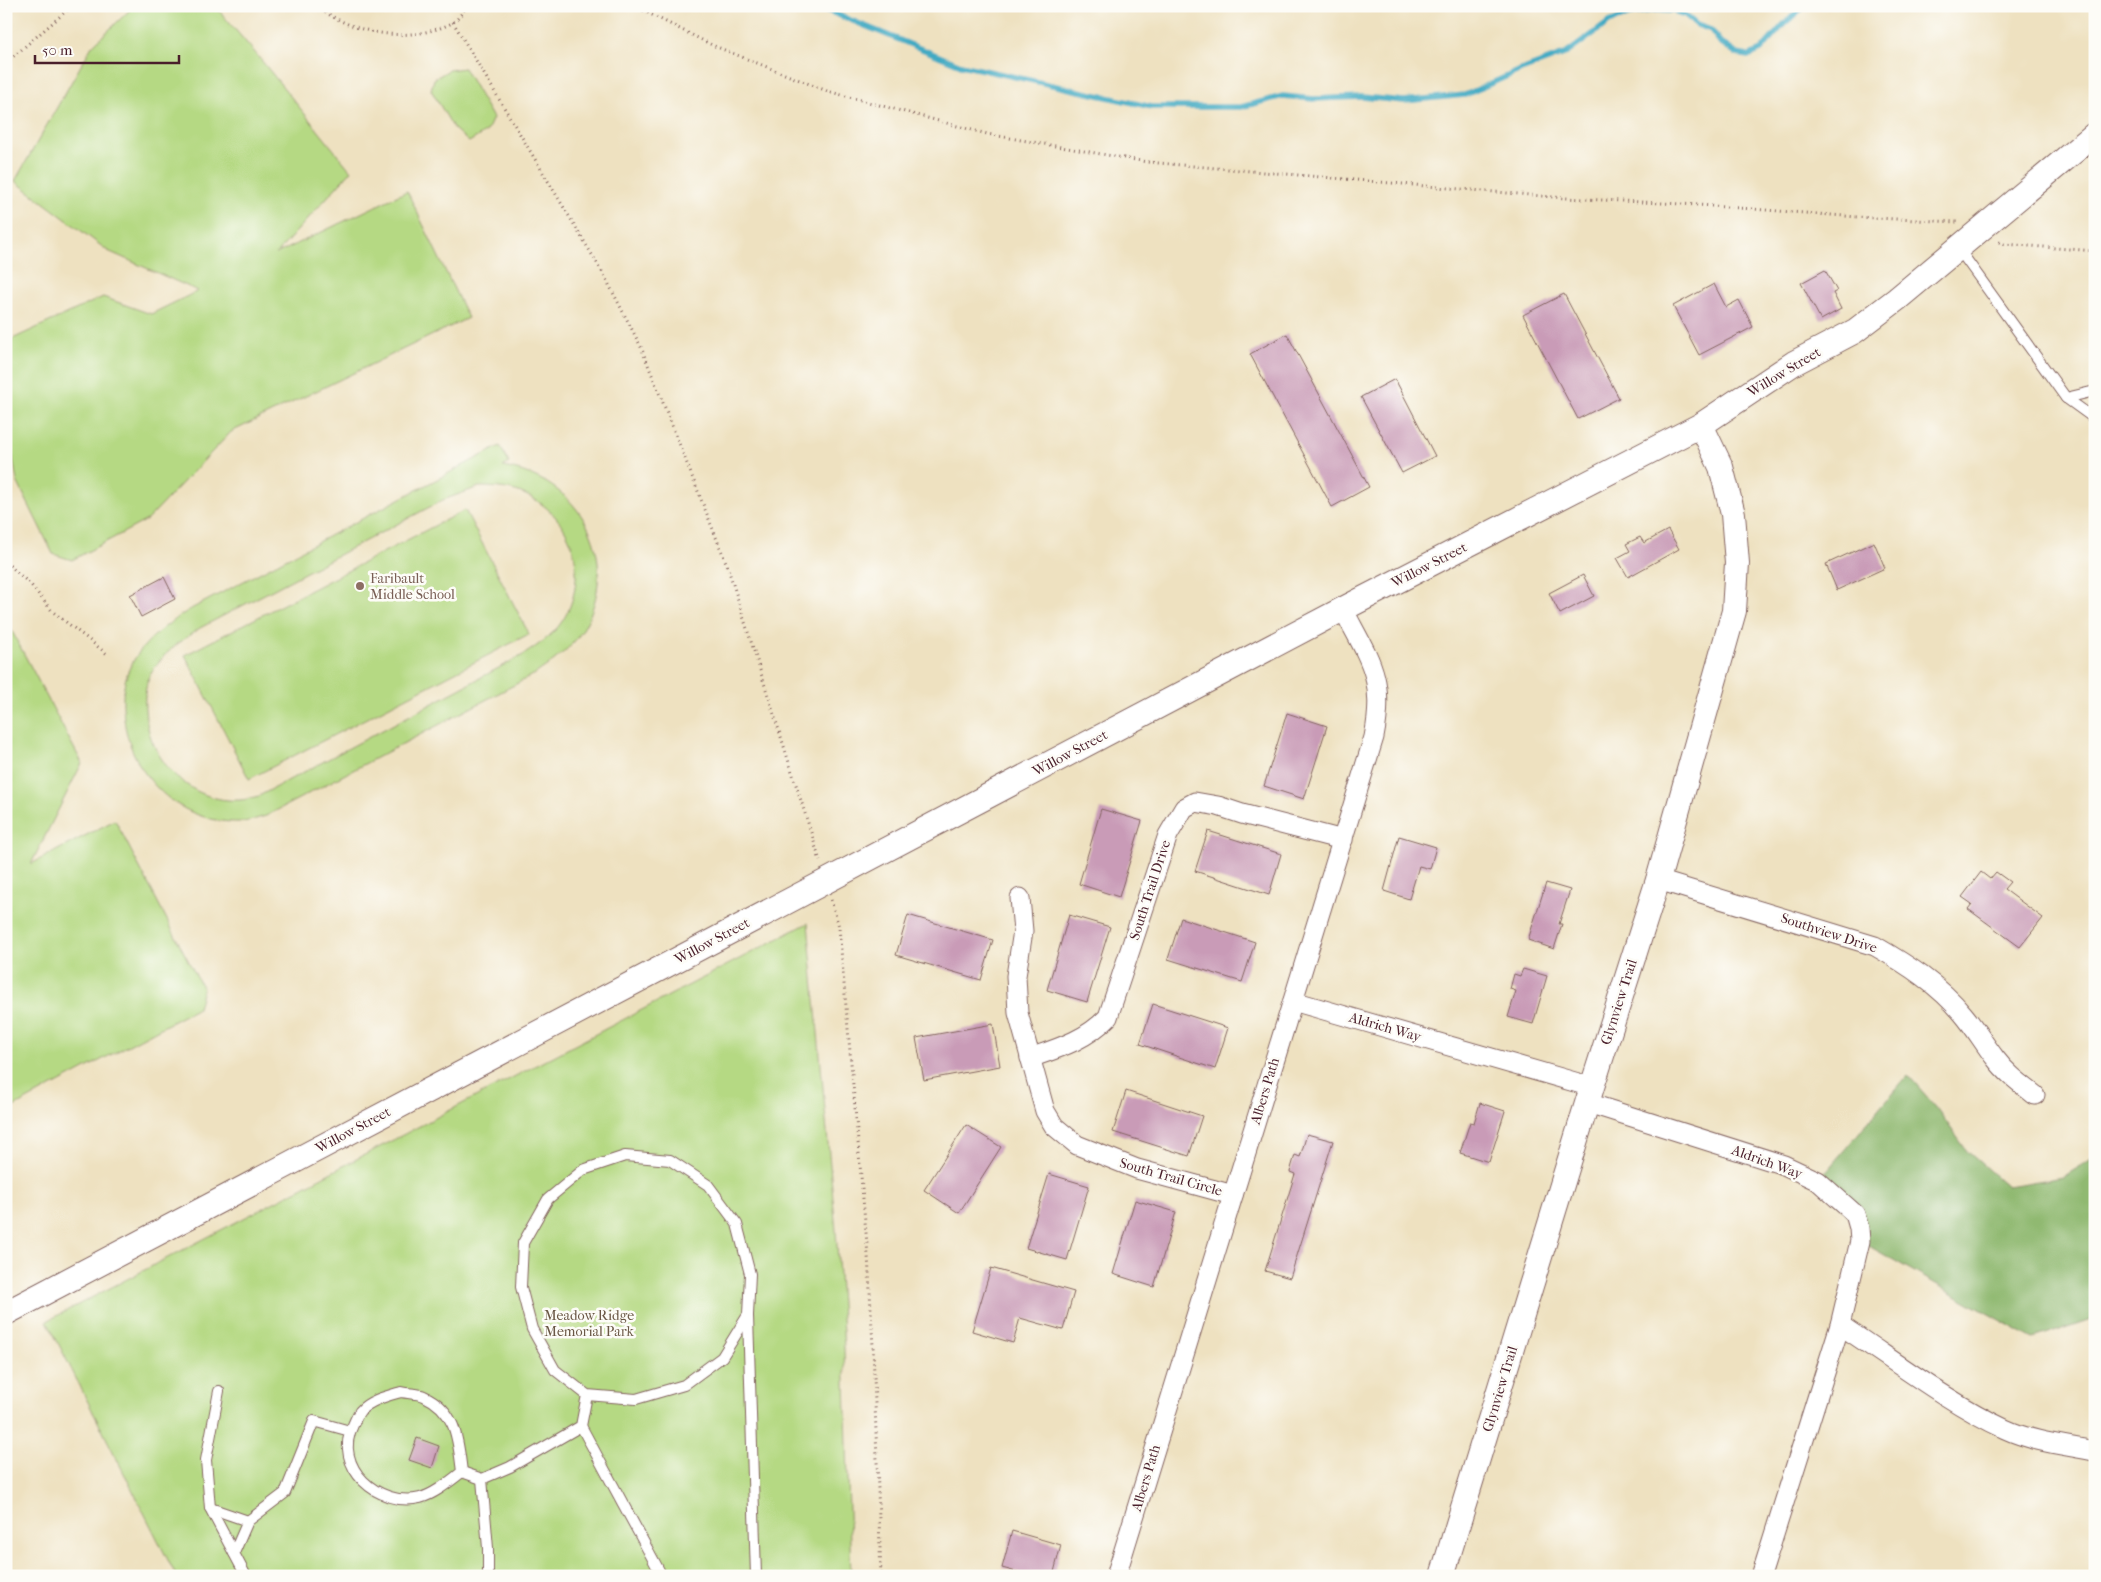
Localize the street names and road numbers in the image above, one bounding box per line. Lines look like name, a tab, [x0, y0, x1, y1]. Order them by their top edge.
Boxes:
street label: Willow Street	[1743, 343, 1824, 401]
street label: Willow Street	[1387, 539, 1470, 592]
street label: Willow Street	[1029, 726, 1110, 780]
street label: South Trail Drive	[1126, 838, 1174, 942]
street label: Southview Drive	[1779, 909, 1879, 957]
street label: Willow Street	[671, 914, 752, 968]
street label: Glynview Trail	[1597, 957, 1641, 1047]
street label: Aldrich Way	[1346, 1008, 1423, 1046]
street label: Albers Path	[1247, 1055, 1283, 1127]
street label: Willow Street	[312, 1103, 393, 1157]
street label: Aldrich Way	[1728, 1141, 1805, 1183]
street label: South Trail Circle	[1118, 1154, 1224, 1200]
street label: Glynview Trail	[1479, 1344, 1521, 1434]
street label: Albers Path	[1128, 1442, 1164, 1514]

